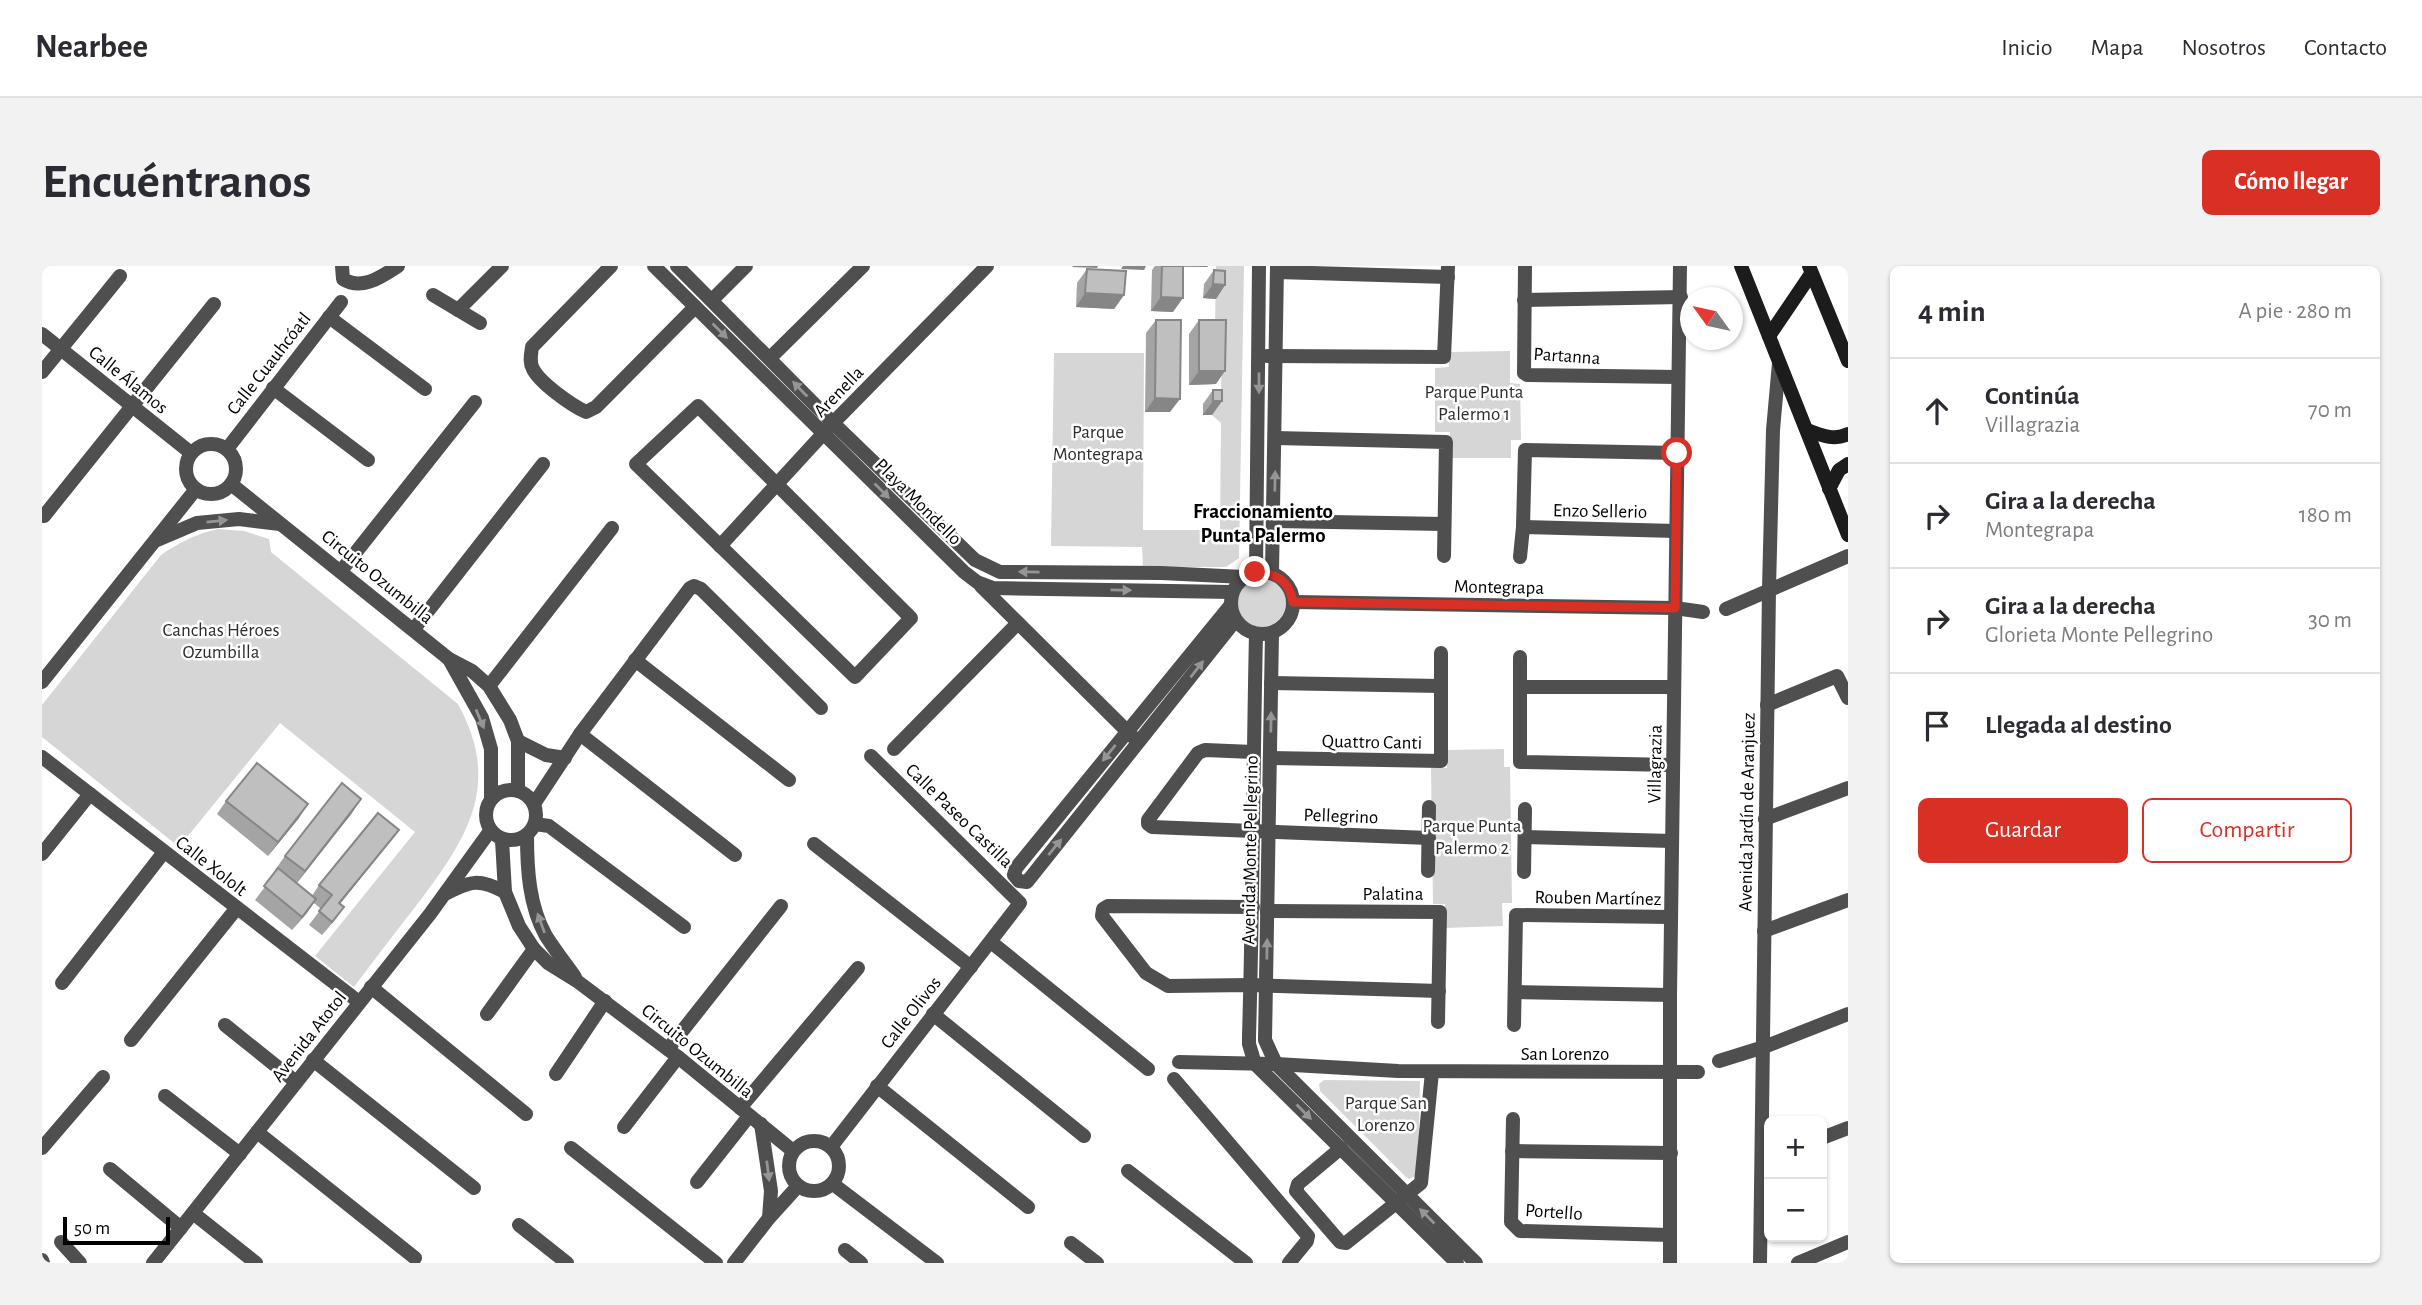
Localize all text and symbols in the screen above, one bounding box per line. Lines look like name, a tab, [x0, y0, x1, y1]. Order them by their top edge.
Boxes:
text: Nearbee	[35, 31, 148, 64]
text: Inicio	[2001, 36, 2052, 60]
text: Mapa	[2090, 36, 2144, 60]
text: Nosotros	[2182, 36, 2266, 60]
text: Contacto	[2304, 36, 2387, 60]
button: Cómo llegar	[2202, 150, 2380, 215]
text: Encuéntranos	[42, 158, 311, 207]
north arrow	[1680, 287, 1743, 350]
text: 4 min	[1918, 297, 1986, 327]
text: A pie · 280 m	[2238, 300, 2352, 323]
street label: Calle Cuauhcóatl	[224, 309, 315, 419]
one-way arrow	[711, 323, 728, 340]
street label: Calle Álamos	[85, 341, 173, 418]
street label: Partanna	[1533, 345, 1601, 368]
street label: Arenella	[811, 363, 868, 421]
one-way arrow	[1253, 372, 1265, 394]
one-way arrow	[793, 381, 809, 398]
park label: Parque Punta Palermo 1	[1424, 383, 1524, 424]
text: Continúa	[1985, 383, 2080, 409]
icon: ahead	[1918, 392, 1956, 430]
text: 70 m	[2308, 399, 2352, 422]
text: Villagrazia	[1985, 414, 2080, 437]
park label: Parque Montegrapa	[1053, 423, 1143, 464]
route start	[1661, 437, 1692, 468]
street label: Playa Mondello	[871, 455, 965, 549]
one-way arrow	[1269, 469, 1280, 491]
one-way arrow	[873, 482, 889, 499]
text: Gira a la derecha	[1985, 488, 2156, 514]
icon: right	[1918, 497, 1956, 535]
district label: Fraccionamiento Punta Palermo	[1193, 501, 1333, 546]
street label: Enzo Sellerio	[1553, 501, 1647, 522]
text: 180 m	[2299, 504, 2352, 527]
one-way arrow	[206, 516, 228, 527]
text: Montegrapa	[1985, 519, 2094, 542]
street label: Circuito Ozumbilla	[318, 526, 437, 628]
route end	[1239, 556, 1270, 587]
one-way arrow	[1018, 567, 1040, 578]
street label: Montegrapa	[1454, 577, 1545, 598]
one-way arrow	[1110, 584, 1132, 596]
text: Gira a la derecha	[1985, 593, 2156, 619]
icon: right	[1918, 602, 1956, 640]
text: 30 m	[2308, 609, 2352, 632]
park label: Canchas Héroes Ozumbilla	[162, 621, 280, 662]
text: Glorieta Monte Pellegrino	[1985, 624, 2213, 647]
one-way arrow	[1190, 660, 1204, 678]
icon: arrive	[1918, 707, 1956, 745]
one-way arrow	[475, 709, 486, 730]
one-way arrow	[1265, 711, 1276, 733]
street label: Avenida Jardín de Aranjuez	[1736, 712, 1759, 912]
text: Llegada al destino	[1985, 712, 2172, 738]
street label: Villagrazia	[1645, 724, 1666, 804]
street label: Quattro Canti	[1322, 732, 1422, 753]
one-way arrow	[1101, 743, 1116, 761]
street label: Avenida Monte Pellegrino	[1239, 755, 1262, 945]
street label: Calle Paseo Castilla	[902, 760, 1016, 872]
button: Guardar	[1918, 798, 2128, 863]
button: Compartir	[2142, 798, 2352, 863]
street label: Pellegrino	[1303, 806, 1379, 827]
park label: Parque Punta Palermo 2	[1422, 817, 1522, 858]
street label: Calle Xololt	[172, 833, 250, 900]
one-way arrow	[1047, 838, 1062, 855]
street label: Palatina	[1363, 885, 1424, 904]
street label: Rouben Martínez	[1534, 888, 1662, 909]
one-way arrow	[535, 913, 546, 934]
one-way arrow	[1261, 938, 1273, 960]
street label: Calle Olivos	[877, 973, 945, 1052]
street label: Avenida Atotol	[268, 988, 350, 1086]
street label: Circuito Ozumbilla	[638, 1000, 757, 1102]
street label: San Lorenzo	[1521, 1045, 1609, 1064]
park label: Parque San Lorenzo	[1345, 1094, 1427, 1135]
one-way arrow	[1295, 1103, 1312, 1120]
map controls	[1764, 1116, 1827, 1242]
button: +	[1764, 1116, 1827, 1179]
one-way arrow	[763, 1160, 774, 1182]
button: −	[1764, 1179, 1827, 1242]
street label: Portello	[1524, 1201, 1583, 1224]
one-way arrow	[1418, 1207, 1435, 1224]
scale bar	[63, 1214, 170, 1246]
text: 50 m	[74, 1219, 110, 1238]

